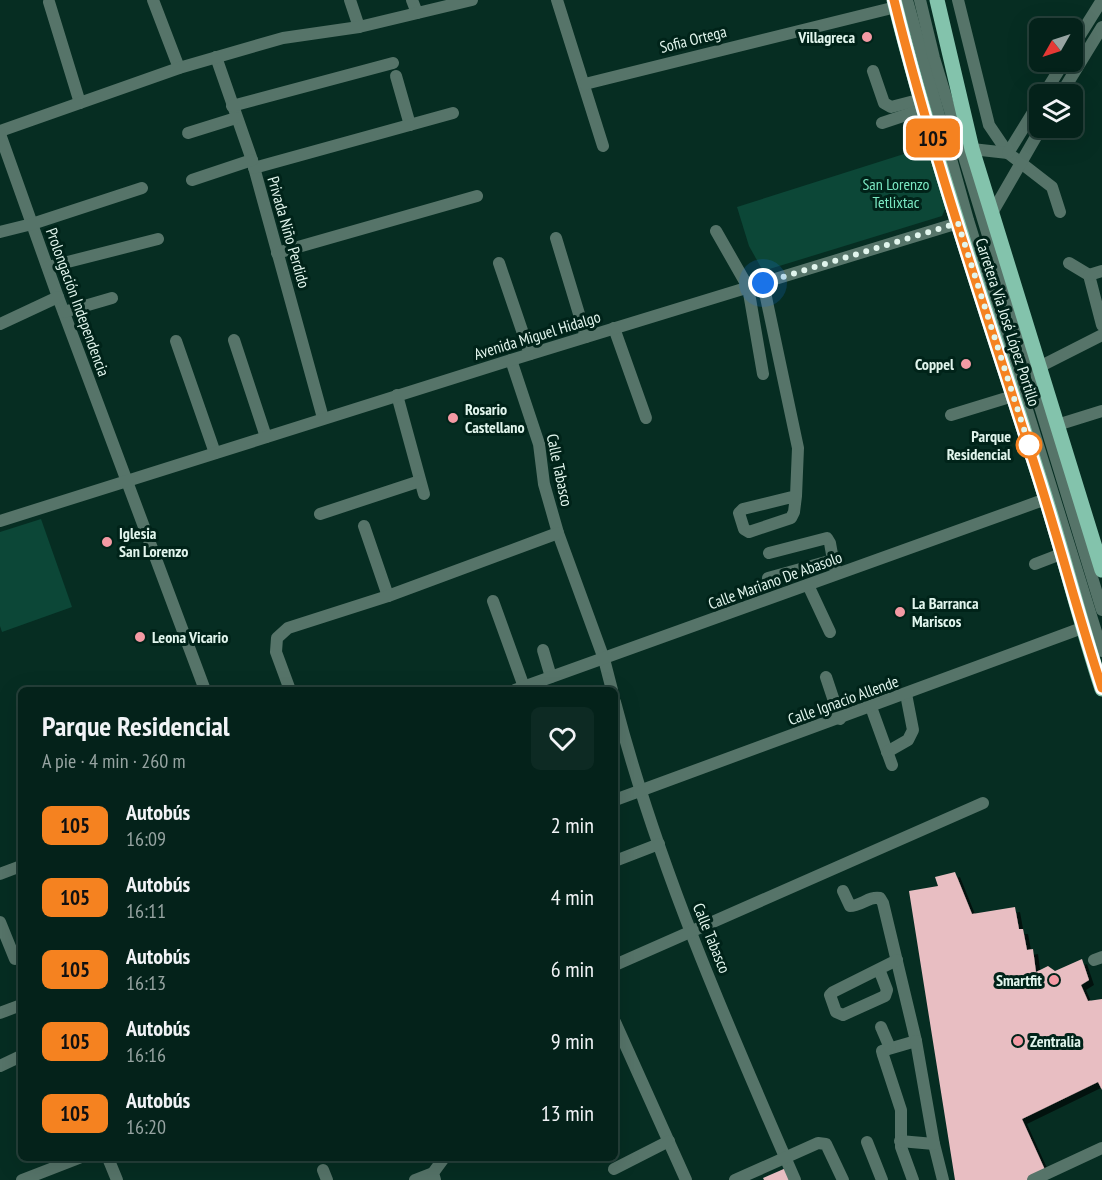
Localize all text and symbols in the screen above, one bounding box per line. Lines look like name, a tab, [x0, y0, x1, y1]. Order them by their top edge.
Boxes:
north arrow	[1029, 18, 1083, 72]
map controls	[1029, 18, 1083, 138]
street label: Sofia Ortega	[658, 21, 728, 57]
place label: Villagreca	[797, 27, 855, 47]
marker: Villagreca	[860, 30, 874, 44]
button: layers	[1029, 84, 1083, 138]
line badge: 105	[898, 118, 968, 158]
text: 105	[918, 125, 948, 152]
street label: Privada Niño Perdido	[263, 174, 315, 290]
park label: San Lorenzo Tetlixtac	[862, 174, 930, 212]
street label: Prolongación Independencia	[42, 225, 114, 379]
street label: Carretera Vía José López Portillo	[971, 235, 1045, 409]
your location	[748, 268, 778, 298]
street label: Avenida Miguel Hidalgo	[471, 306, 603, 364]
place label: Coppel	[915, 354, 954, 374]
marker: Coppel	[959, 357, 973, 371]
place label: Rosario Castellano	[465, 399, 525, 437]
marker: Rosario Castellano	[446, 411, 460, 425]
place label: Parque Residencial	[947, 426, 1011, 464]
street label: Calle Tabasco	[543, 432, 577, 508]
marker: Parque Residencial	[1016, 432, 1042, 458]
place label: Iglesia San Lorenzo	[119, 523, 188, 561]
marker: Iglesia San Lorenzo	[100, 535, 114, 549]
street label: Calle Mariano De Abasolo	[705, 546, 845, 614]
place label: La Barranca Mariscos	[912, 593, 979, 631]
marker: La Barranca Mariscos	[893, 605, 907, 619]
place label: Leona Vicario	[152, 627, 228, 647]
marker: Leona Vicario	[133, 630, 147, 644]
street label: Calle Ignacio Allende	[785, 671, 901, 729]
text: Parque Residencial	[42, 707, 230, 744]
button: heart	[531, 707, 594, 770]
text: A pie · 4 min · 260 m	[42, 748, 185, 774]
text: Autobús	[126, 798, 190, 826]
text: 2 min	[551, 811, 594, 839]
text: 105	[60, 812, 90, 839]
text: 16:09	[126, 826, 166, 852]
text: Autobús	[126, 870, 190, 898]
text: 4 min	[551, 883, 594, 911]
text: 105	[60, 884, 90, 911]
text: 16:11	[126, 898, 166, 924]
street label: Calle Tabasco	[689, 900, 735, 976]
text: Autobús	[126, 942, 190, 970]
text: 6 min	[551, 955, 594, 983]
text: 105	[60, 956, 90, 983]
text: 16:13	[126, 970, 166, 996]
place label: Smartfit	[996, 970, 1042, 990]
marker: Smartfit	[1047, 973, 1061, 987]
text: Autobús	[126, 1014, 190, 1042]
text: 9 min	[551, 1027, 594, 1055]
text: 105	[60, 1028, 90, 1055]
place label: Zentralia	[1030, 1031, 1081, 1051]
marker: Zentralia	[1011, 1034, 1025, 1048]
text: 16:16	[126, 1042, 166, 1068]
text: Autobús	[126, 1086, 190, 1114]
text: 13 min	[541, 1099, 594, 1127]
text: 105	[60, 1100, 90, 1127]
text: 16:20	[126, 1114, 166, 1140]

